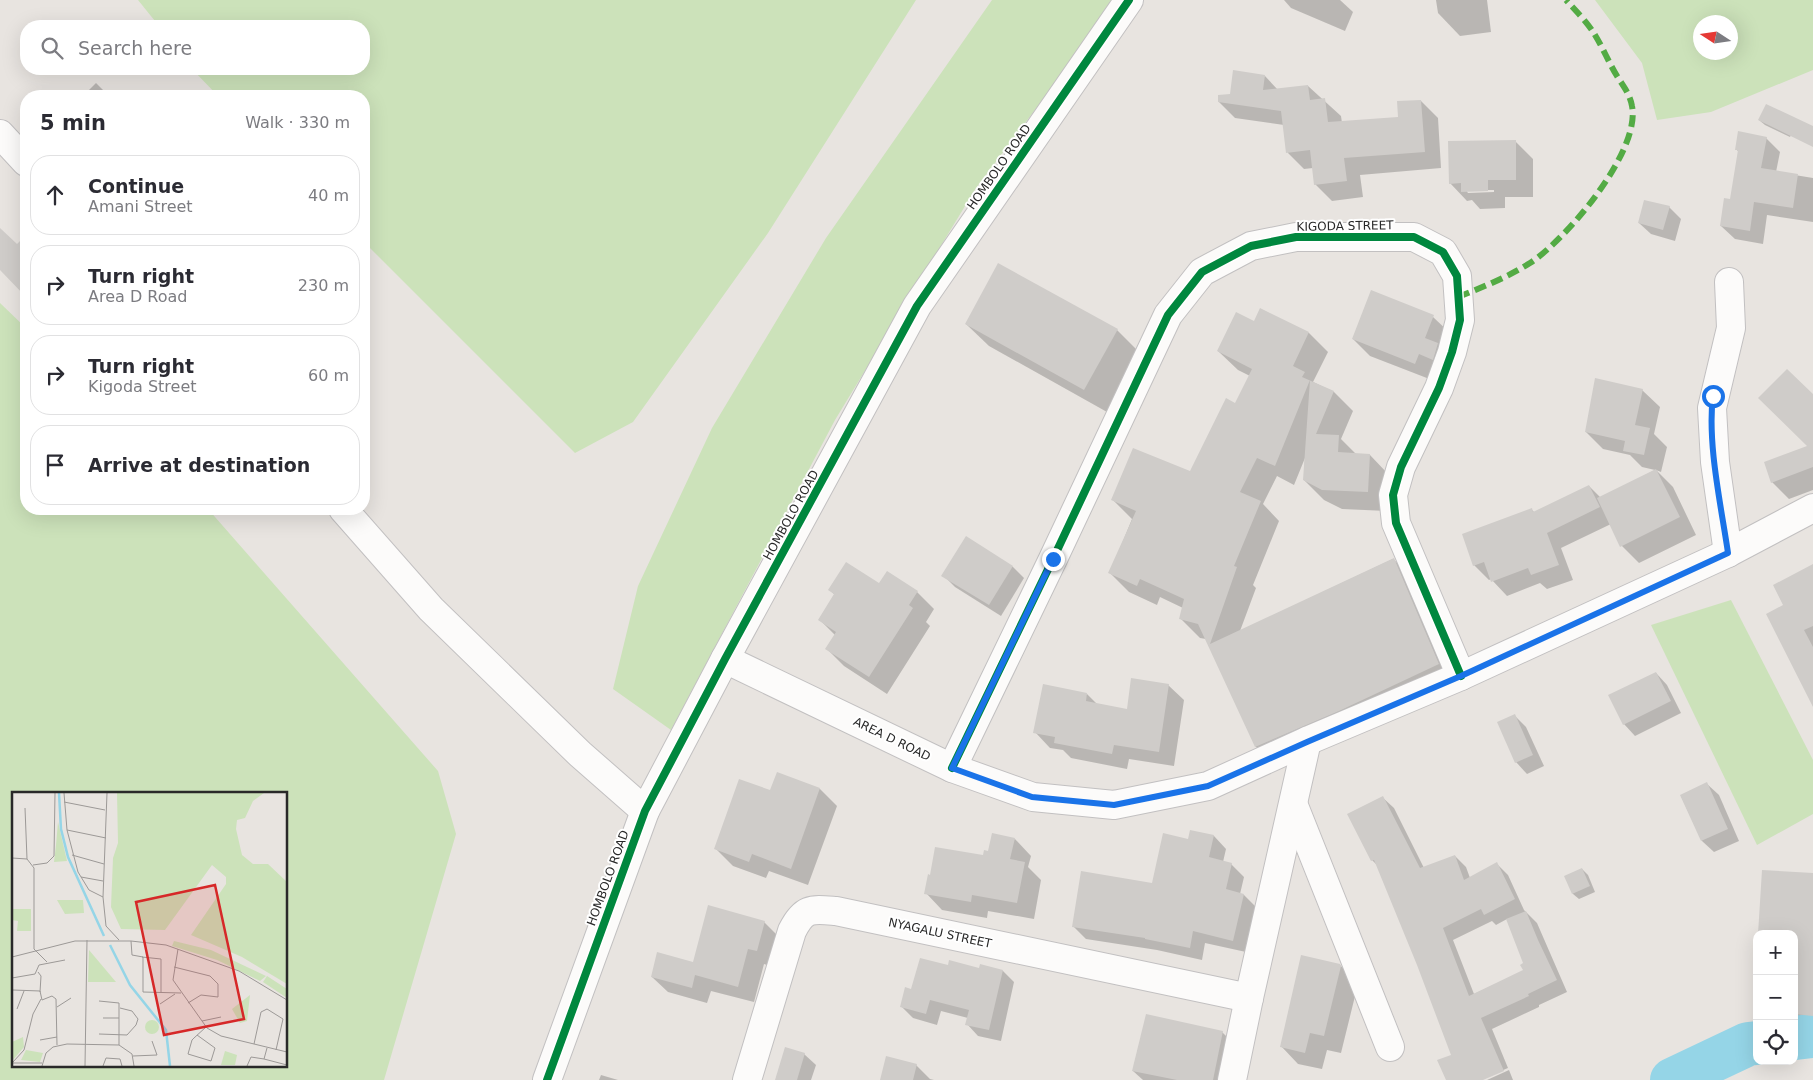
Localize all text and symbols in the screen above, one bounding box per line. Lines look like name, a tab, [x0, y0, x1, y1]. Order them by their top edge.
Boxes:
north arrow	[1693, 15, 1738, 60]
search box	[20, 20, 370, 75]
icon: search	[38, 34, 66, 62]
text: Search here	[78, 37, 192, 59]
text: 5 min	[40, 111, 106, 135]
text: Walk · 330 m	[245, 113, 350, 132]
street label: HOMBOLO ROAD	[964, 122, 1034, 212]
text: Continue	[88, 175, 184, 197]
icon: ahead	[41, 181, 69, 209]
text: 40 m	[308, 186, 349, 205]
text: Amani Street	[88, 197, 193, 216]
street label: KIGODA STREET	[1296, 218, 1394, 234]
text: Turn right	[88, 265, 194, 287]
icon: right	[41, 271, 69, 299]
text: 230 m	[298, 276, 349, 295]
text: Area D Road	[88, 287, 187, 306]
text: Turn right	[88, 355, 194, 377]
icon: right	[41, 361, 69, 389]
text: 60 m	[308, 366, 349, 385]
text: Kigoda Street	[88, 377, 197, 396]
route start	[1702, 385, 1725, 408]
icon: arrive	[41, 451, 69, 479]
text: Arrive at destination	[88, 454, 310, 476]
street label: HOMBOLO ROAD	[760, 468, 822, 562]
route end	[1042, 548, 1065, 571]
street label: AREA D ROAD	[851, 714, 933, 764]
inset map	[12, 792, 288, 1068]
street label: HOMBOLO ROAD	[584, 828, 632, 928]
street label: NYAGALU STREET	[887, 915, 994, 951]
map controls	[1753, 930, 1798, 1065]
button: +	[1753, 930, 1798, 975]
button: −	[1753, 975, 1798, 1020]
button: locate	[1753, 1020, 1798, 1065]

